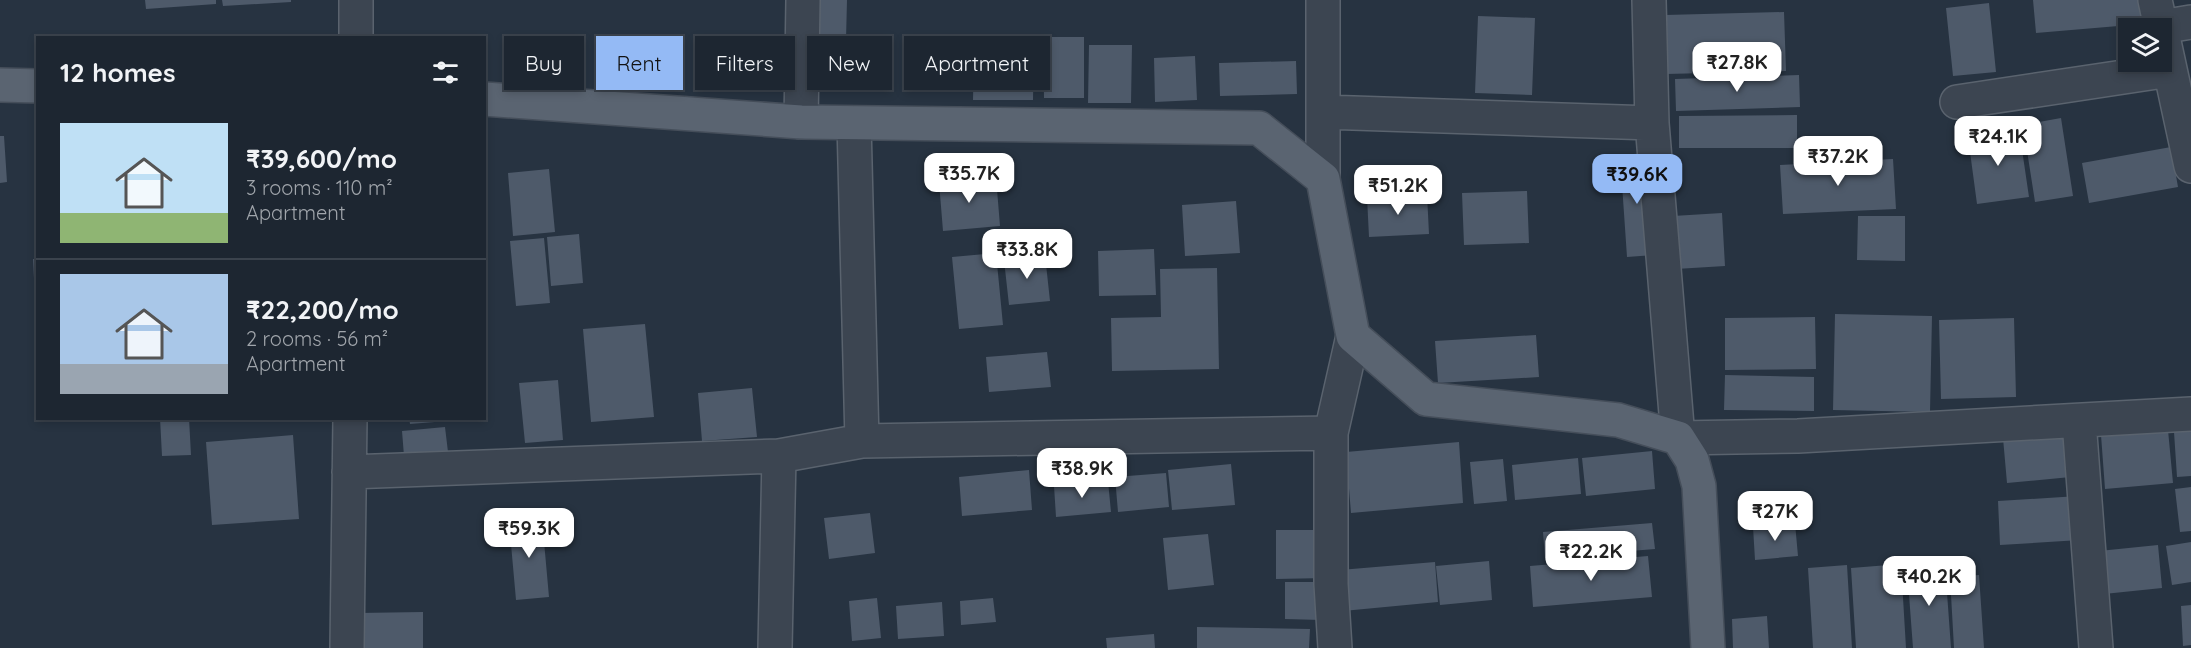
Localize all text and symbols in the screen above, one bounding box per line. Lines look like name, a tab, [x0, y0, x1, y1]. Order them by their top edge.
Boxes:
map controls	[2118, 18, 2172, 72]
button: layers	[2118, 18, 2172, 72]
chip: Buy	[504, 36, 584, 90]
chip: Rent	[596, 36, 683, 90]
chip: Filters	[695, 36, 795, 90]
chip: New	[807, 36, 892, 90]
chip: Apartment	[904, 36, 1050, 90]
pin: ₹27.8K	[1688, 42, 1786, 93]
text: ₹27.8K	[1706, 49, 1768, 74]
text: 12 homes	[60, 56, 176, 89]
icon: filters	[429, 56, 462, 89]
pin: ₹24.1K	[1949, 116, 2047, 167]
text: ₹24.1K	[1968, 123, 2028, 148]
pin: ₹37.2K	[1789, 136, 1887, 187]
text: ₹39,600/mo	[246, 142, 397, 175]
text: ₹37.2K	[1808, 143, 1868, 168]
icon: home	[108, 147, 180, 219]
pin: ₹35.7K	[920, 153, 1018, 204]
pin: ₹39.6K	[1588, 154, 1686, 205]
text: ₹35.7K	[938, 160, 1000, 185]
text: ₹39.6K	[1606, 161, 1668, 186]
pin: ₹51.2K	[1349, 165, 1447, 216]
text: ₹51.2K	[1368, 172, 1428, 197]
text: 3 rooms · 110 m²	[246, 175, 393, 200]
text: Apartment	[246, 200, 346, 225]
pin: ₹33.8K	[978, 229, 1076, 280]
text: ₹33.8K	[996, 236, 1058, 261]
text: ₹22,200/mo	[246, 293, 399, 326]
icon: home	[108, 298, 180, 370]
text: 2 rooms · 56 m²	[246, 326, 388, 351]
text: Apartment	[246, 351, 346, 376]
pin: ₹38.9K	[1033, 448, 1131, 499]
text: ₹38.9K	[1051, 455, 1113, 480]
pin: ₹27K	[1739, 491, 1811, 542]
text: ₹27K	[1752, 498, 1798, 523]
pin: ₹59.3K	[480, 508, 578, 559]
text: ₹59.3K	[498, 515, 560, 540]
pin: ₹22.2K	[1542, 531, 1640, 582]
text: ₹22.2K	[1559, 538, 1623, 563]
pin: ₹40.2K	[1880, 556, 1978, 607]
text: ₹40.2K	[1897, 563, 1961, 588]

